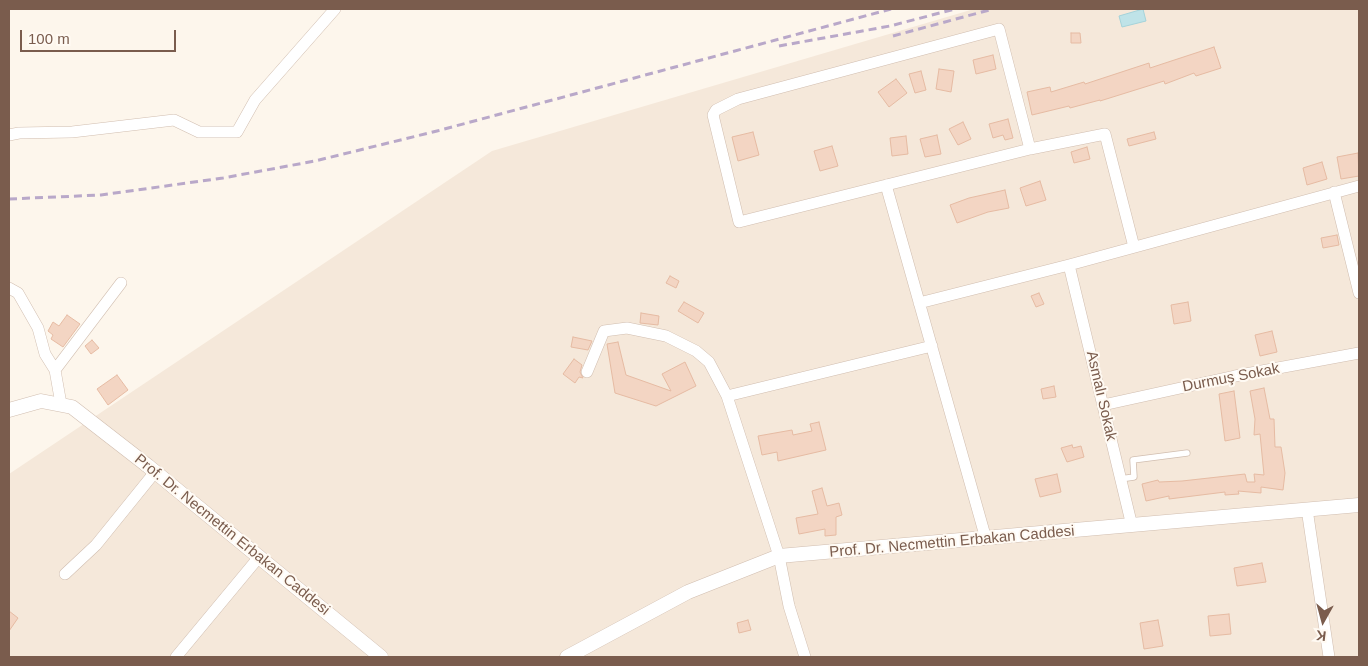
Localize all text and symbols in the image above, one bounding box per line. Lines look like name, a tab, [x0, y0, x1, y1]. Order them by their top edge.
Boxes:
scale bar	[22, 20, 179, 52]
text: 100 m	[28, 30, 70, 47]
street label: Asmalı Sokak	[1082, 349, 1120, 443]
street label: Durmuş Sokak	[1181, 360, 1281, 396]
street label: Prof. Dr. Necmettin Erbakan Caddesi	[131, 451, 333, 619]
street label: Prof. Dr. Necmettin Erbakan Caddesi	[829, 522, 1075, 562]
north arrow	[1298, 596, 1348, 646]
text: K	[1315, 627, 1327, 644]

